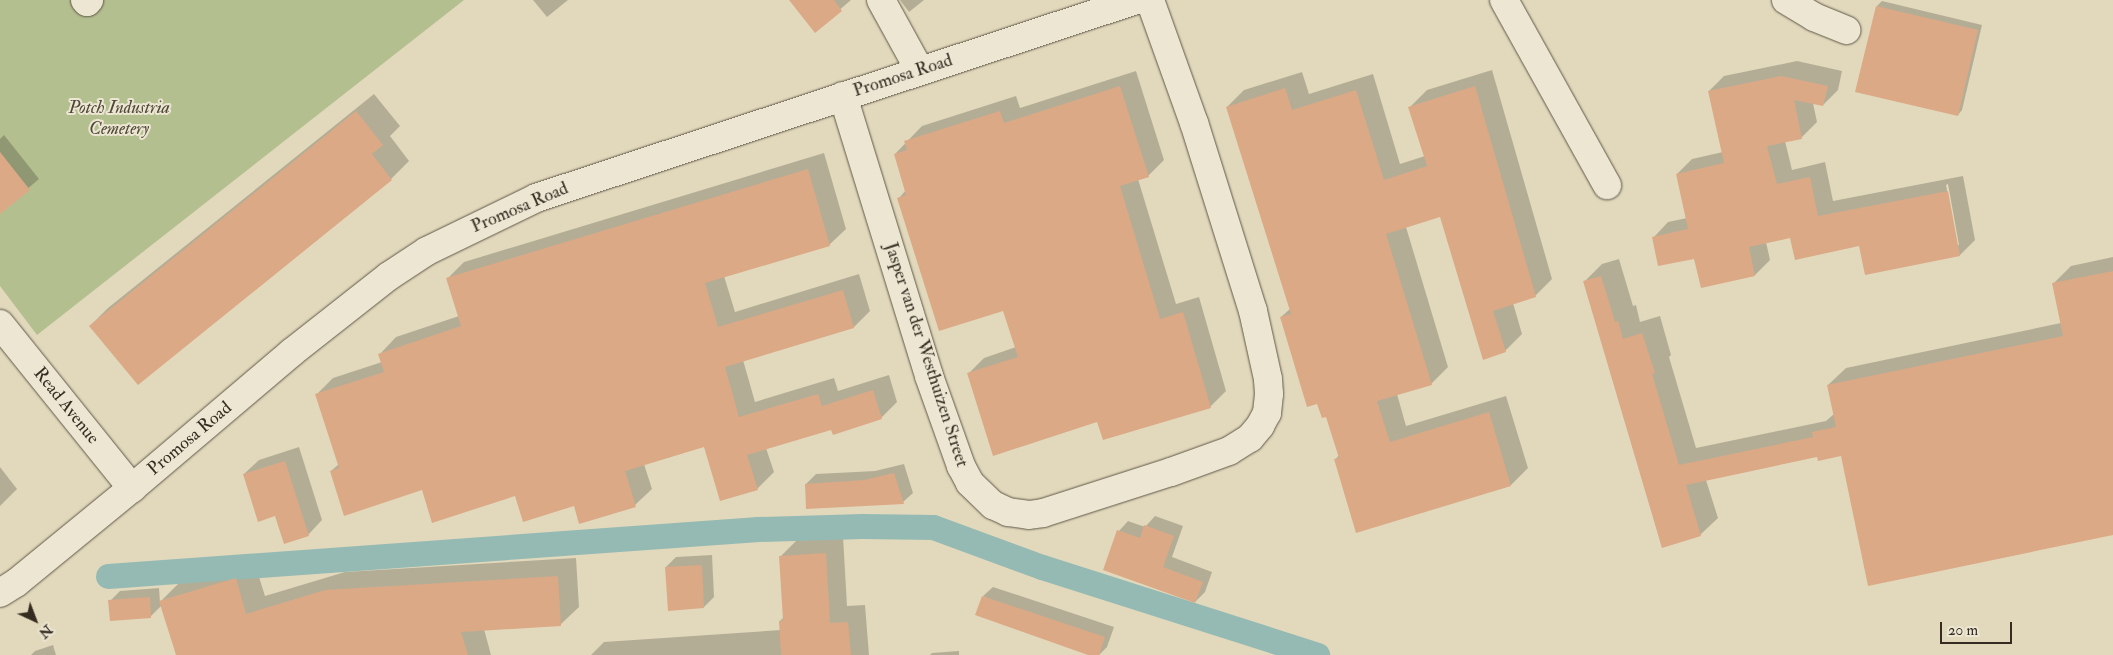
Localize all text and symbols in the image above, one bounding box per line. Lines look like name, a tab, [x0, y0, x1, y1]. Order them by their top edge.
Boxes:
street label: Promosa Road	[851, 50, 955, 102]
park label: Potch Industria Cemetery	[68, 98, 170, 140]
street label: Promosa Road	[468, 178, 572, 238]
street label: Jasper van der Westhuizen Street	[879, 240, 973, 470]
street label: Read Avenue	[29, 363, 103, 449]
street label: Promosa Road	[144, 398, 236, 480]
north arrow	[10, 595, 60, 645]
scale bar	[1943, 612, 2016, 644]
text: N	[35, 621, 56, 642]
text: 20 m	[1948, 621, 1978, 640]

